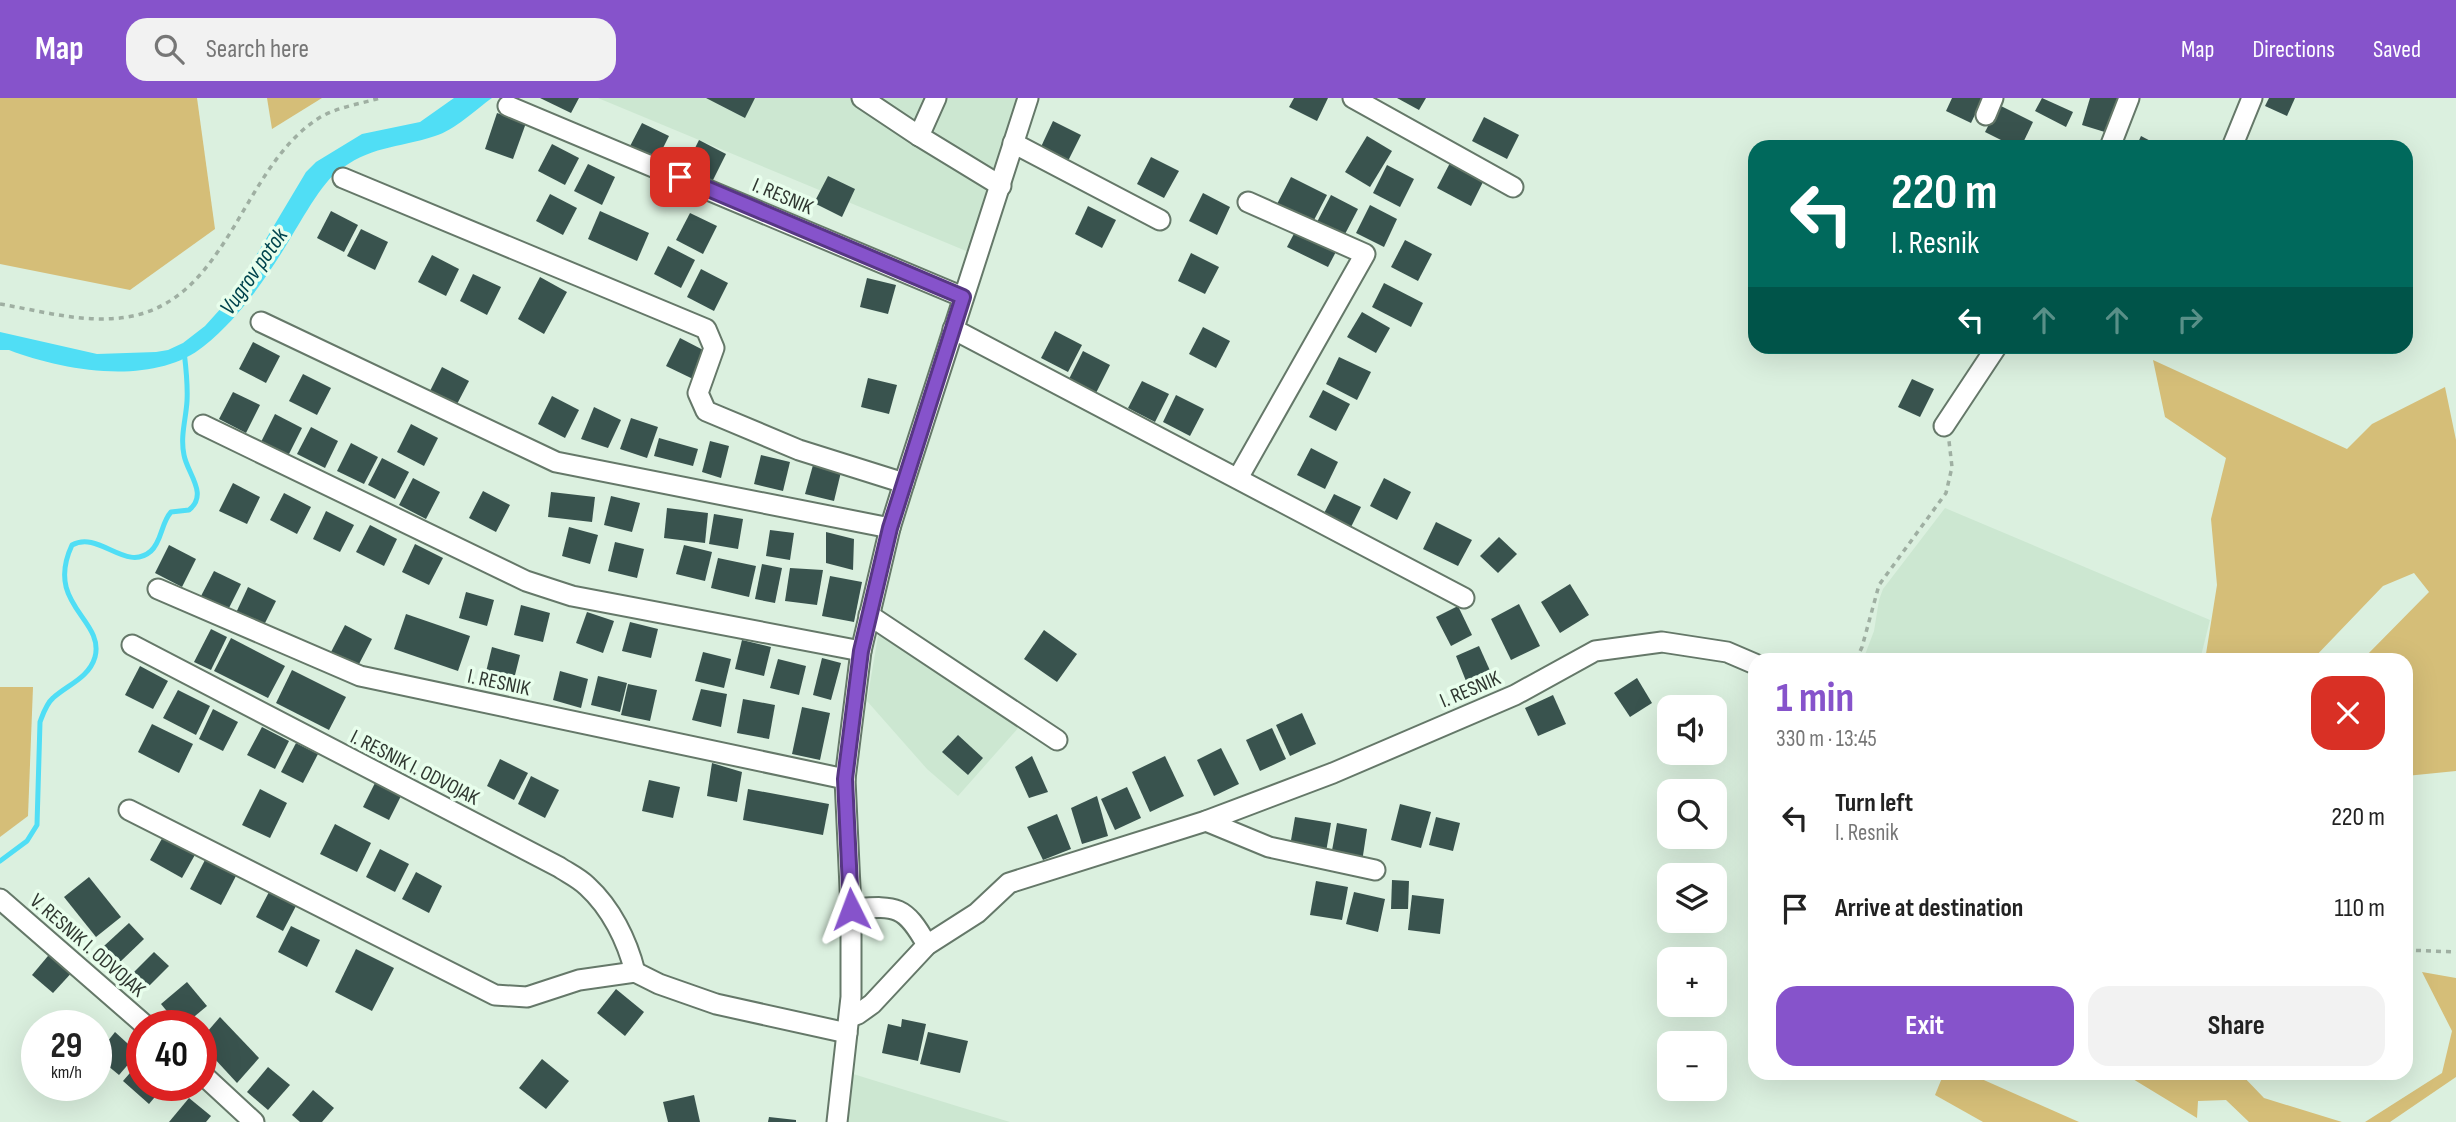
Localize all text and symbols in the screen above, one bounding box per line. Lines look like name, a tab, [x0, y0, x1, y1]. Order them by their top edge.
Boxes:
search box	[126, 18, 616, 81]
text: Map	[35, 29, 84, 69]
icon: search	[150, 30, 188, 68]
text: Search here	[206, 34, 309, 65]
text: Map	[2181, 35, 2214, 64]
text: Directions	[2252, 35, 2335, 64]
text: Saved	[2373, 35, 2421, 64]
pin	[650, 147, 710, 207]
icon: arrive	[661, 158, 699, 196]
text: 220 m	[1891, 164, 1997, 223]
icon: left	[1776, 168, 1867, 259]
street label: I. RESNIK	[749, 173, 817, 221]
water label: Vugrov potok	[214, 222, 295, 320]
text: I. Resnik	[1891, 224, 1979, 263]
icon: left	[1952, 301, 1990, 339]
icon: ahead	[2025, 301, 2063, 339]
icon: ahead	[2098, 301, 2136, 339]
icon: right	[2171, 301, 2209, 339]
street label: I. RESNIK	[465, 664, 533, 701]
street label: I. RESNIK	[1436, 665, 1505, 713]
text: 1 min	[1776, 673, 1854, 724]
button: close	[2311, 676, 2385, 750]
map controls	[1657, 695, 1727, 1101]
button: sound	[1657, 695, 1727, 765]
street label: I. RESNIK I. ODVOJAK	[346, 724, 484, 811]
text: 330 m · 13:45	[1776, 725, 1877, 753]
button: search	[1657, 779, 1727, 849]
text: Turn left	[1835, 788, 1913, 819]
icon: left	[1776, 799, 1814, 837]
text: 220 m	[2331, 802, 2385, 833]
text: I. Resnik	[1835, 819, 1898, 847]
button: layers	[1657, 863, 1727, 933]
position arrow	[814, 872, 888, 946]
street label: V. RESNIK I. ODVOJAK	[25, 888, 151, 1003]
icon: arrive	[1776, 890, 1814, 928]
text: Arrive at destination	[1835, 893, 2023, 924]
text: 110 m	[2334, 893, 2385, 924]
button: +	[1657, 947, 1727, 1017]
button: Exit	[1776, 986, 2074, 1066]
button: Share	[2088, 986, 2385, 1066]
speed limit sign: 40	[126, 1010, 217, 1101]
text: 29	[51, 1025, 82, 1068]
button: −	[1657, 1031, 1727, 1101]
text: km/h	[51, 1062, 82, 1083]

